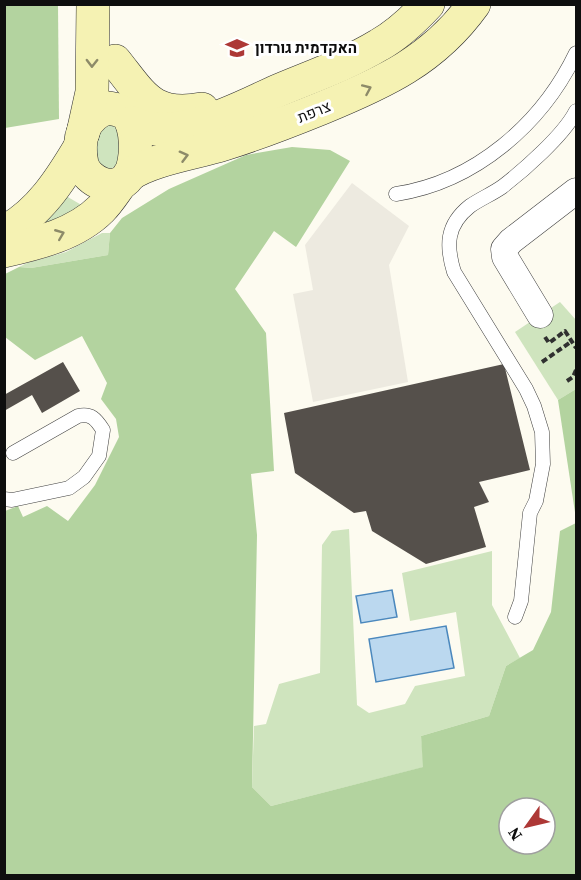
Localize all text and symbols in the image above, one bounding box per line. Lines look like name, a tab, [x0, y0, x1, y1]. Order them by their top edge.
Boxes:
school or university icon: האקדמית גורדון	[224, 35, 250, 61]
place label: האקדמית גורדון	[255, 37, 357, 58]
one-way arrow	[86, 58, 98, 67]
one-way arrow	[360, 84, 371, 96]
street label: צרפת	[294, 95, 334, 128]
one-way arrow	[178, 150, 188, 163]
one-way arrow	[54, 229, 65, 241]
north arrow	[497, 796, 557, 856]
text: N	[502, 823, 527, 845]

